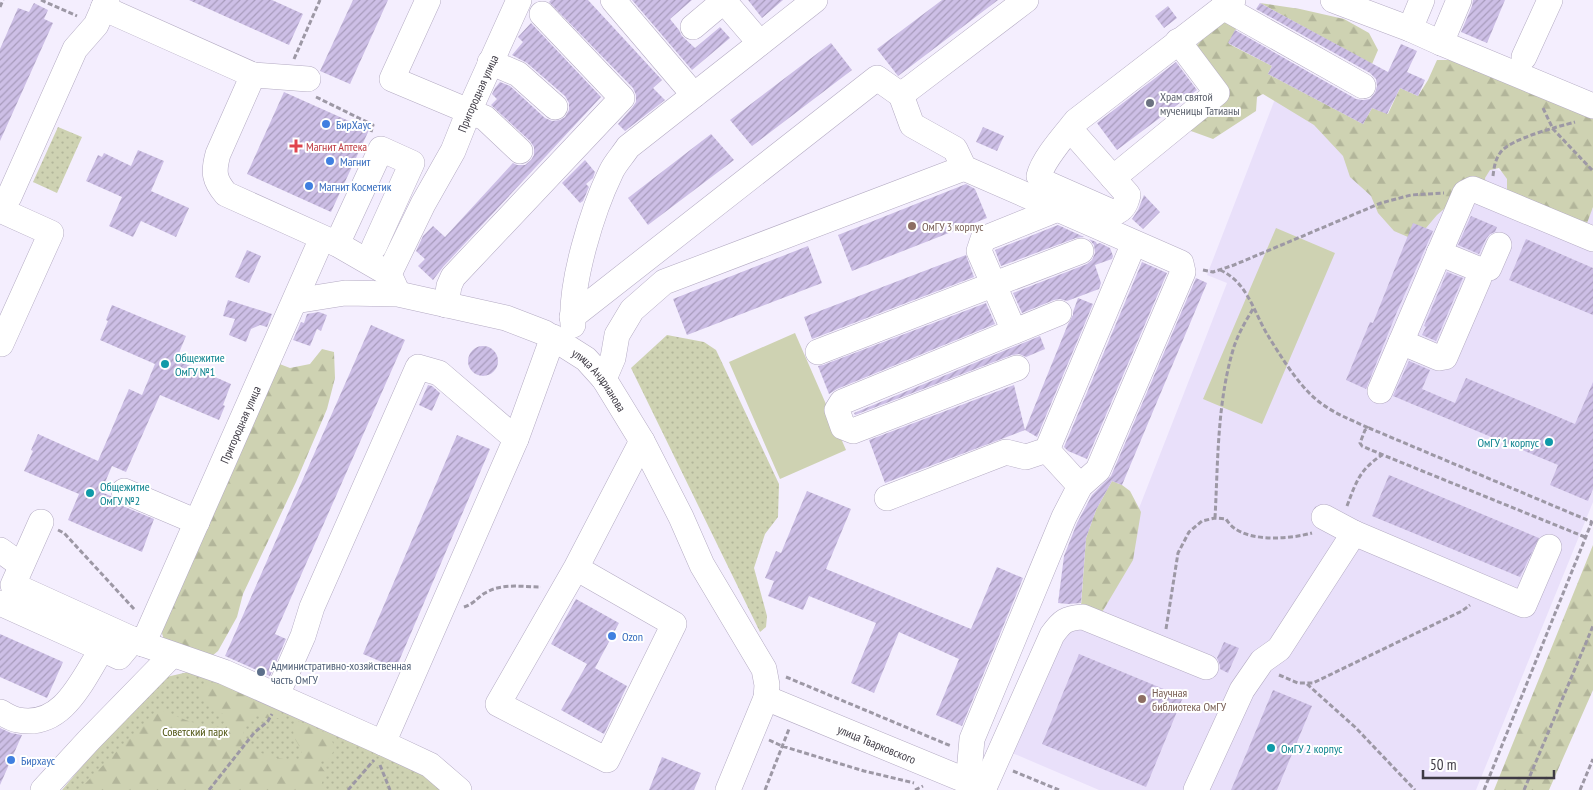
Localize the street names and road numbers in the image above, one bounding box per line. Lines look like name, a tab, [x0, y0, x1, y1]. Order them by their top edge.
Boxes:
street label: Пригородная улица	[454, 52, 501, 134]
street label: улица Андрианова	[569, 345, 630, 414]
street label: Пригородная улица	[216, 383, 263, 465]
street label: улица Тварковского	[836, 721, 918, 767]

